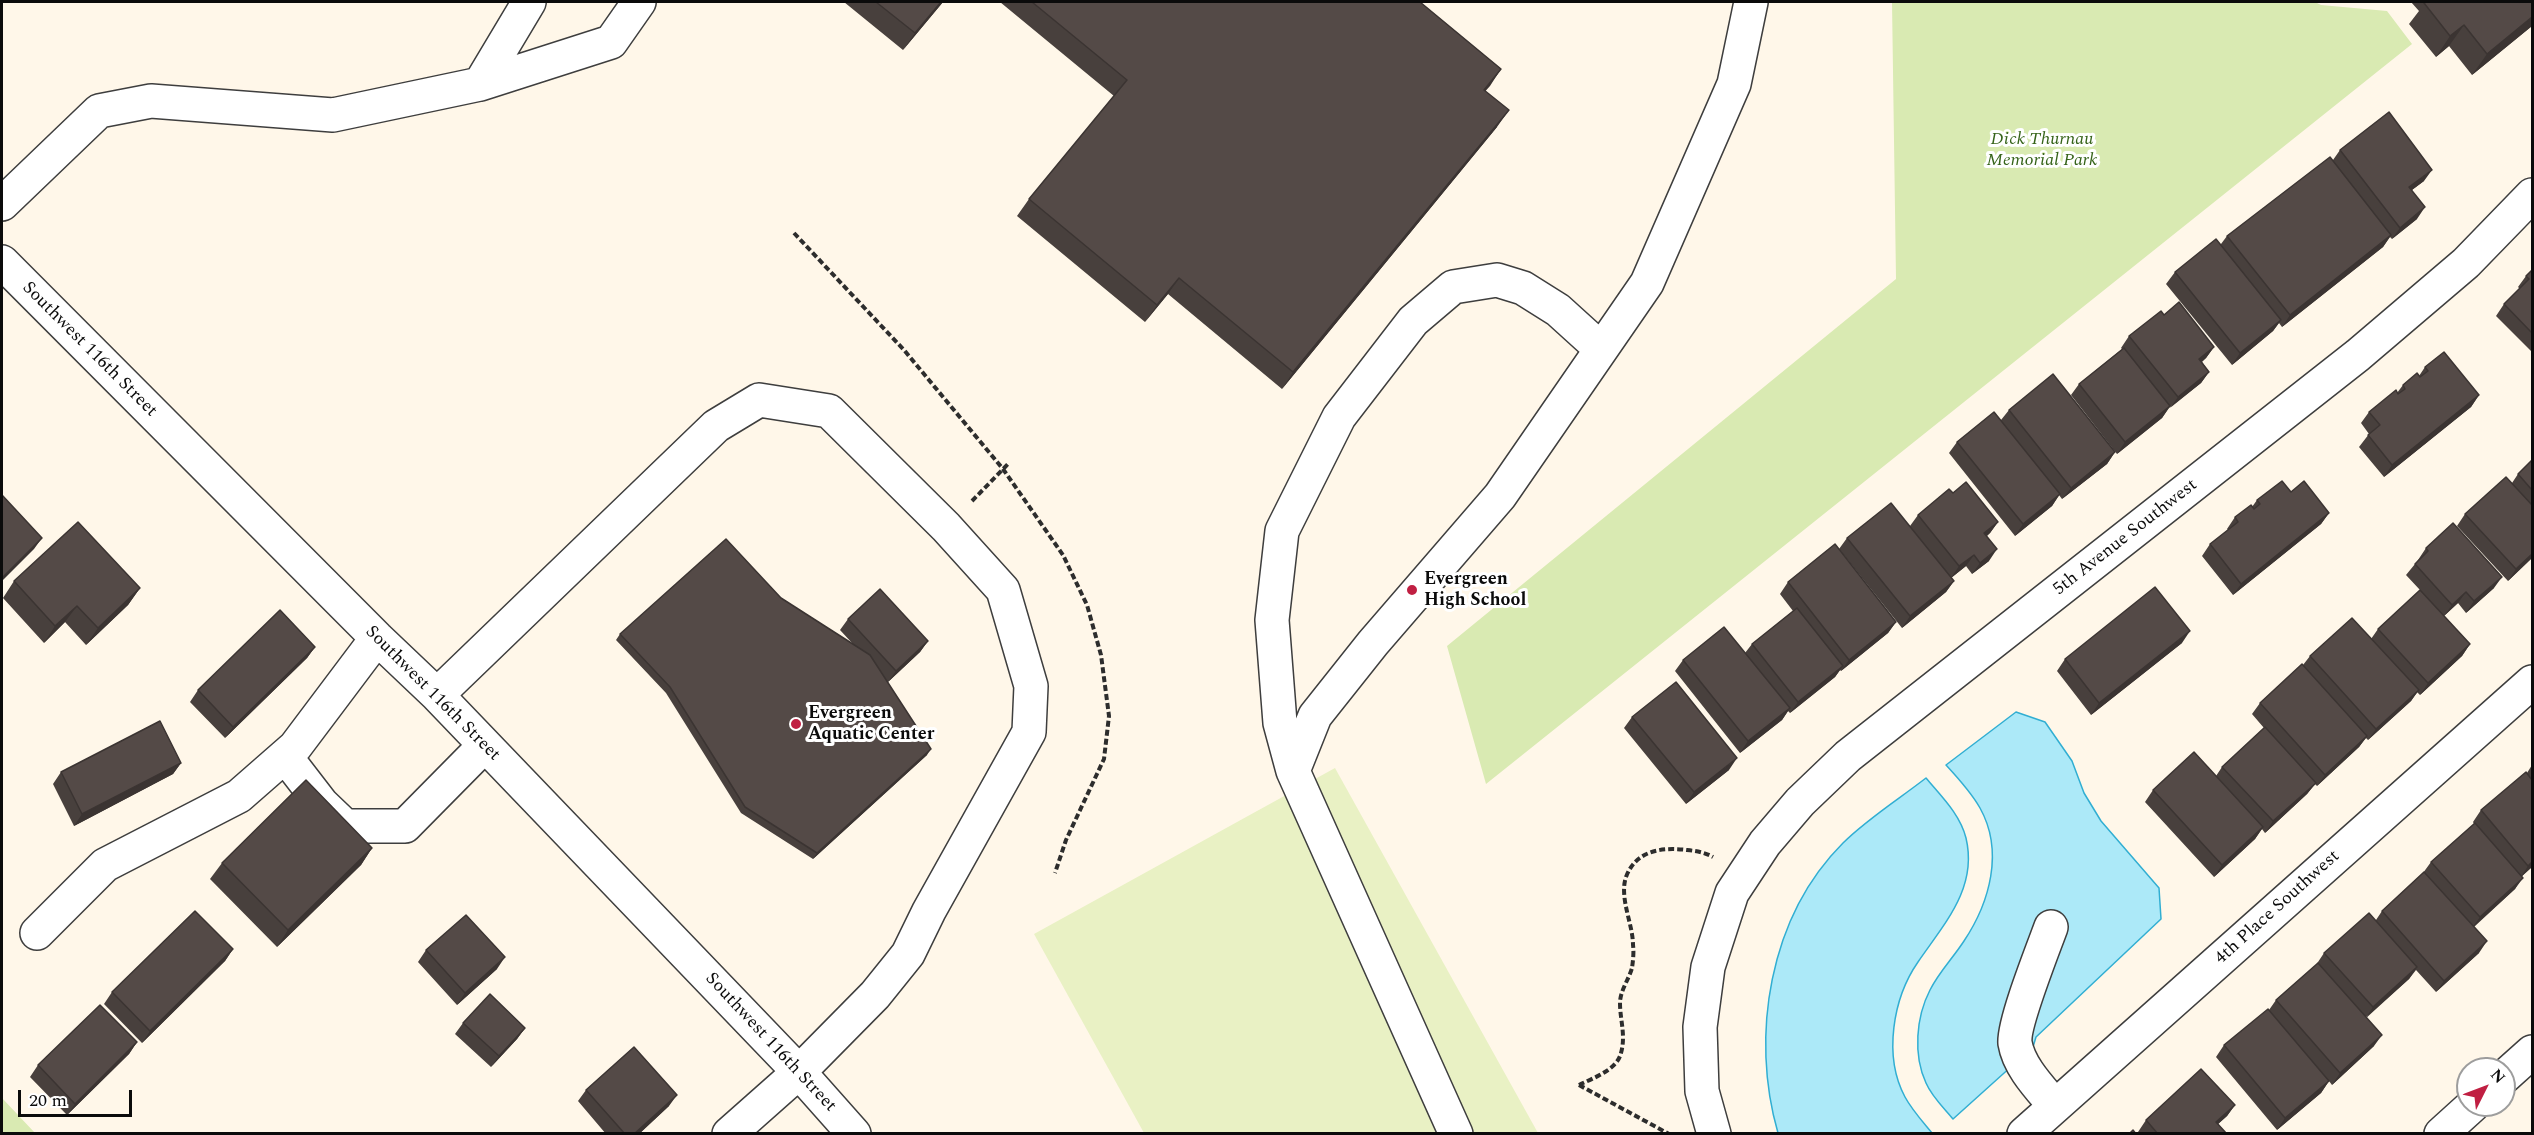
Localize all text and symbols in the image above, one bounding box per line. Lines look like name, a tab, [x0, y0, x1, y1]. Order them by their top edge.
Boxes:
park label: Dick Thurnau Memorial Park	[1987, 129, 2097, 172]
street label: Southwest 116th Street	[17, 278, 161, 422]
street label: 5th Avenue Southwest	[2050, 475, 2202, 601]
place label: Evergreen High School	[1424, 569, 1526, 612]
marker: Evergreen High School	[1405, 583, 1419, 597]
street label: Southwest 116th Street	[360, 622, 504, 766]
place label: Evergreen Aquatic Center	[808, 703, 934, 746]
marker: Evergreen Aquatic Center	[789, 717, 803, 731]
street label: 4th Place Southwest	[2211, 846, 2345, 970]
street label: Southwest 116th Street	[700, 969, 840, 1117]
north arrow	[2456, 1057, 2516, 1117]
text: N	[2485, 1063, 2511, 1089]
scale bar	[21, 1078, 135, 1116]
text: 20 m	[29, 1087, 67, 1114]

